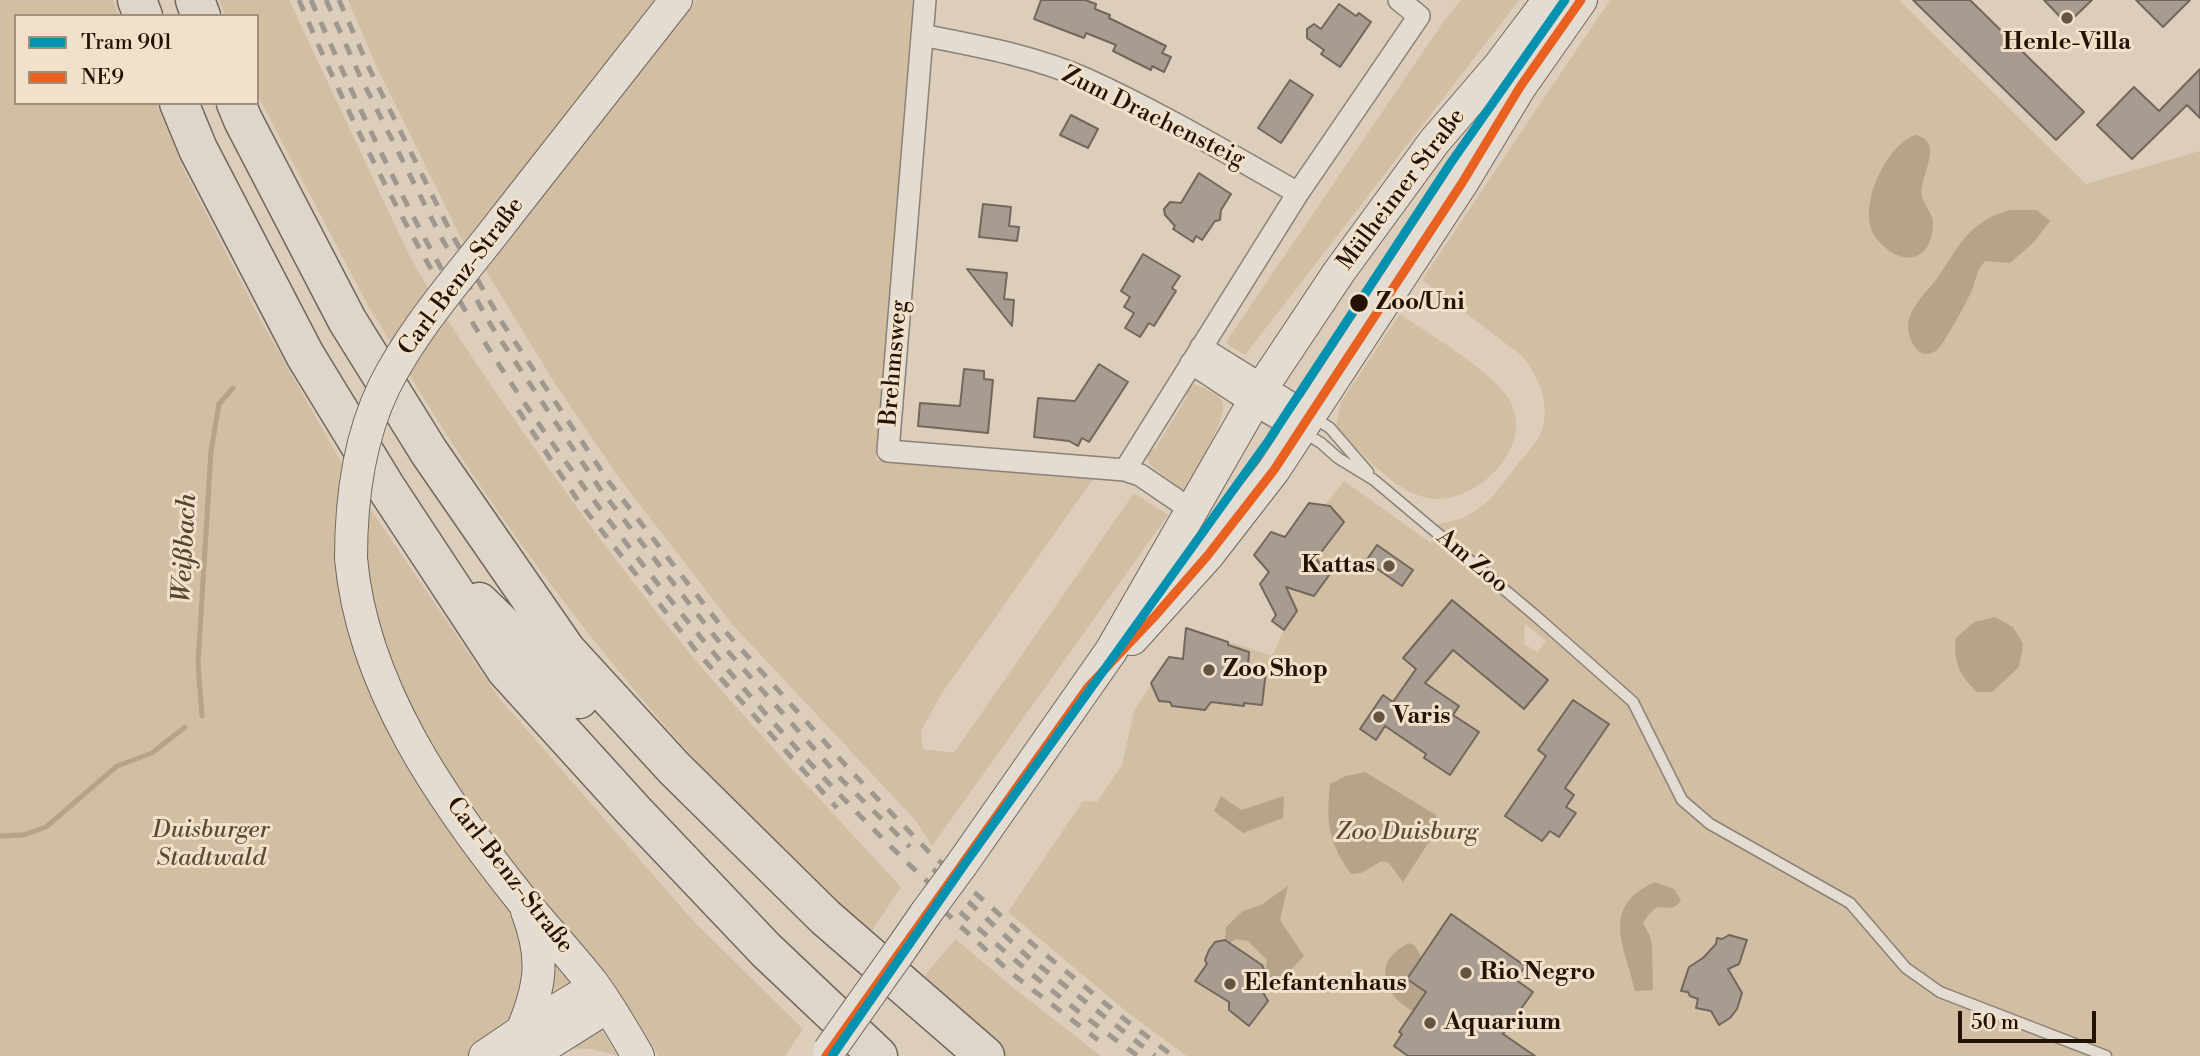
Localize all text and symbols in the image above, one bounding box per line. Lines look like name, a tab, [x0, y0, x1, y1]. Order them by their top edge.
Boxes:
marker: Henle-Villa	[2059, 10, 2075, 26]
legend	[14, 14, 259, 105]
place label: Henle-Villa	[2003, 29, 2131, 57]
text: Tram 901	[81, 30, 172, 56]
street label: Zum Drachensteig	[1057, 61, 1249, 175]
text: NE9	[81, 65, 124, 91]
street label: Mülheimer Straße	[1332, 103, 1472, 277]
street label: Carl-Benz-Straße	[393, 192, 531, 362]
place label: Zoo/Uni	[1376, 289, 1465, 317]
marker: Zoo/Uni	[1348, 292, 1370, 314]
street label: Brehmsweg	[875, 299, 915, 427]
water label: Weißbach	[168, 493, 204, 603]
street label: Am Zoo	[1430, 524, 1514, 600]
place label: Kattas	[1301, 552, 1375, 580]
marker: Kattas	[1381, 558, 1397, 574]
place label: Zoo Shop	[1223, 656, 1328, 684]
marker: Zoo Shop	[1201, 662, 1217, 678]
place label: Varis	[1393, 703, 1451, 731]
marker: Varis	[1371, 709, 1387, 725]
street label: Carl-Benz-Straße	[439, 792, 579, 960]
park label: Duisburger Stadtwald	[152, 817, 270, 873]
park label: Zoo Duisburg	[1336, 819, 1478, 847]
place label: Rio Negro	[1480, 959, 1595, 987]
marker: Rio Negro	[1458, 965, 1474, 981]
place label: Elefantenhaus	[1244, 970, 1407, 998]
marker: Elefantenhaus	[1222, 976, 1238, 992]
scale bar	[1962, 996, 2100, 1040]
place label: Aquarium	[1444, 1009, 1561, 1037]
text: 50 m	[1971, 1010, 2019, 1036]
marker: Aquarium	[1422, 1015, 1438, 1031]

